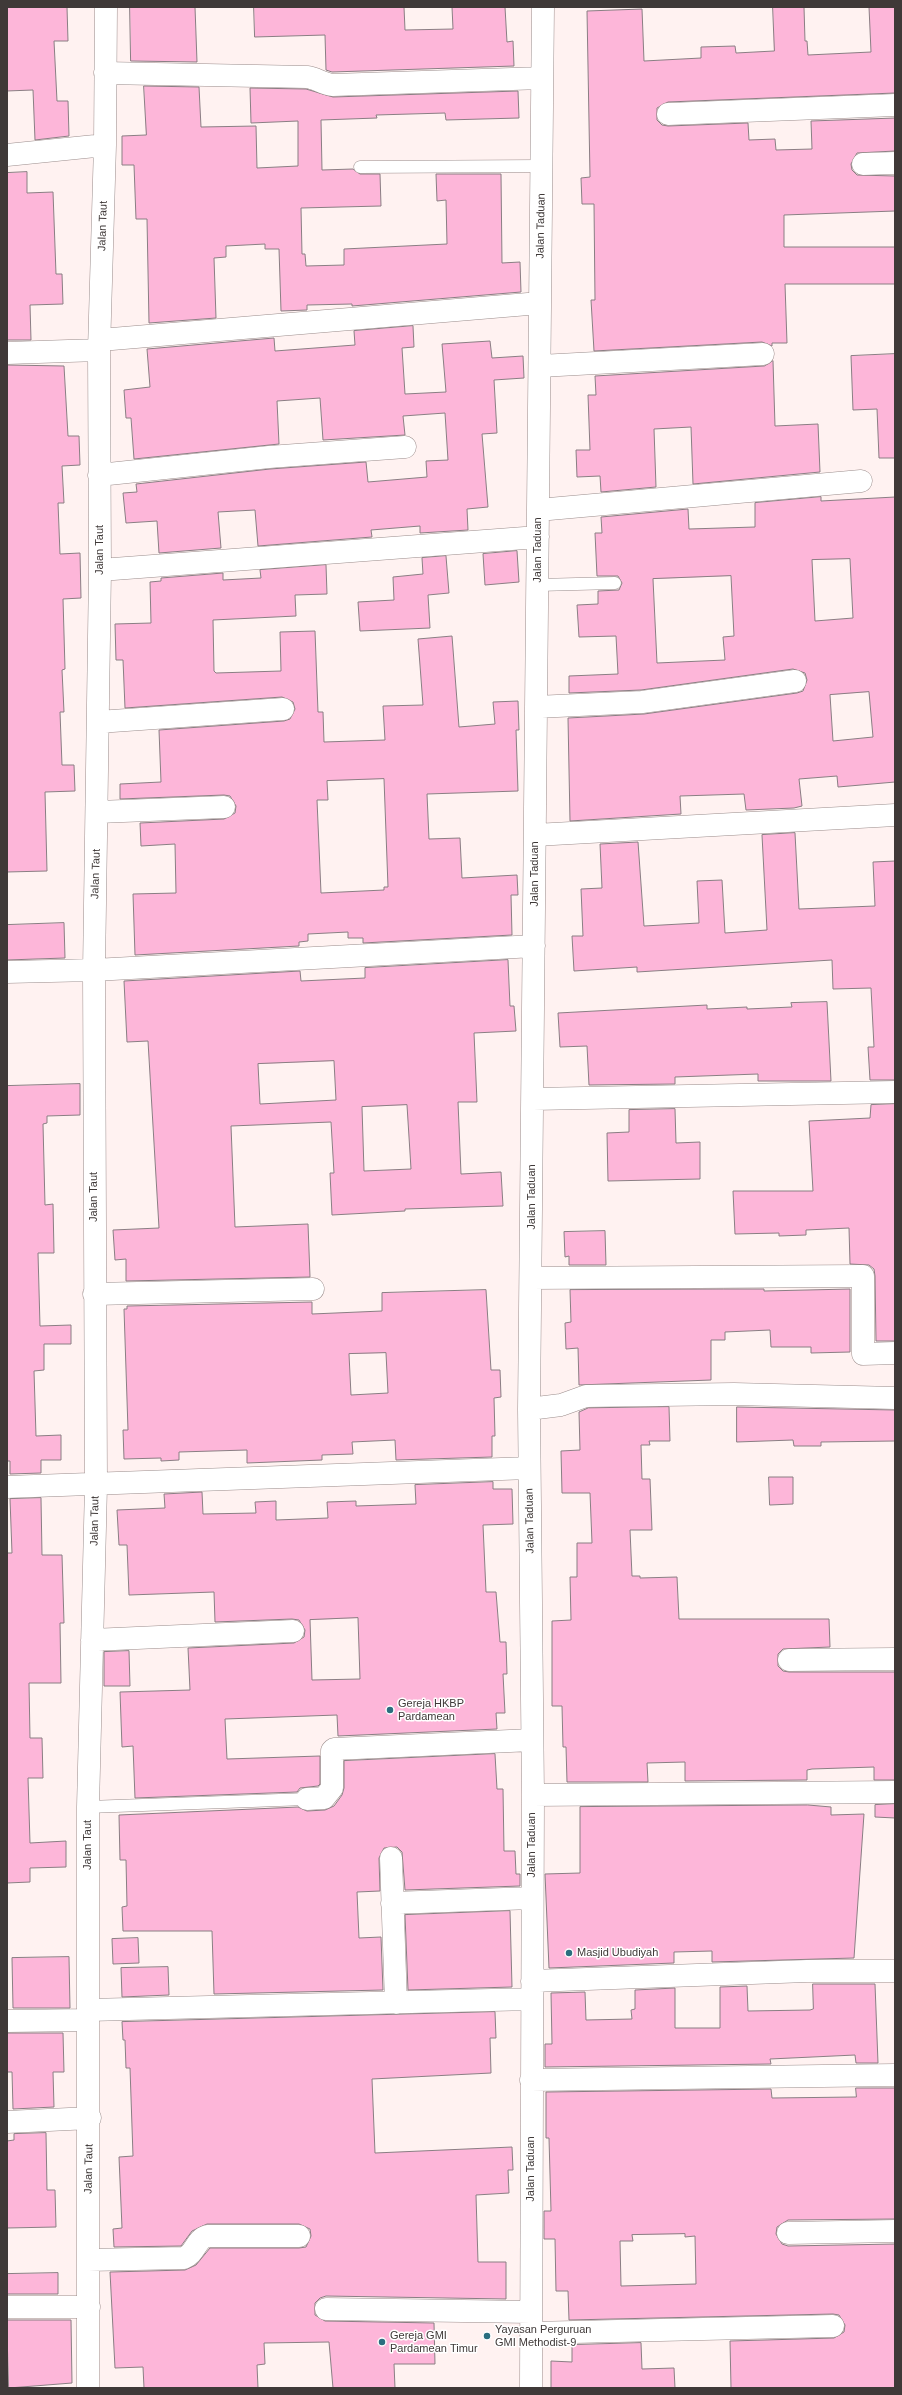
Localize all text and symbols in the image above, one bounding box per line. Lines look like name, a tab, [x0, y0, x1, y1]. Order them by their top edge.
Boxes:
street label: Jalan Taduan	[534, 193, 548, 259]
street label: Jalan Taut	[96, 201, 110, 251]
street label: Jalan Taduan	[531, 517, 545, 583]
street label: Jalan Taut	[93, 525, 107, 575]
street label: Jalan Taduan	[528, 841, 542, 907]
street label: Jalan Taut	[89, 849, 103, 899]
street label: Jalan Taduan	[525, 1164, 539, 1230]
street label: Jalan Taut	[87, 1172, 101, 1222]
street label: Jalan Taduan	[523, 1488, 537, 1554]
street label: Jalan Taut	[88, 1496, 102, 1546]
place label: Gereja HKBP Pardamean	[398, 1697, 464, 1723]
marker: Gereja HKBP Pardamean	[385, 1705, 395, 1715]
street label: Jalan Taduan	[525, 1812, 539, 1878]
street label: Jalan Taut	[81, 1820, 95, 1870]
place label: Masjid Ubudiyah	[577, 1946, 658, 1960]
marker: Masjid Ubudiyah	[564, 1948, 574, 1958]
street label: Jalan Taduan	[524, 2136, 538, 2202]
street label: Jalan Taut	[82, 2144, 96, 2194]
place label: Yayasan Perguruan GMI Methodist-9	[495, 2323, 591, 2349]
place label: Gereja GMI Pardamean Timur	[390, 2329, 478, 2355]
marker: Yayasan Perguruan GMI Methodist-9	[482, 2331, 492, 2341]
marker: Gereja GMI Pardamean Timur	[377, 2337, 387, 2347]

